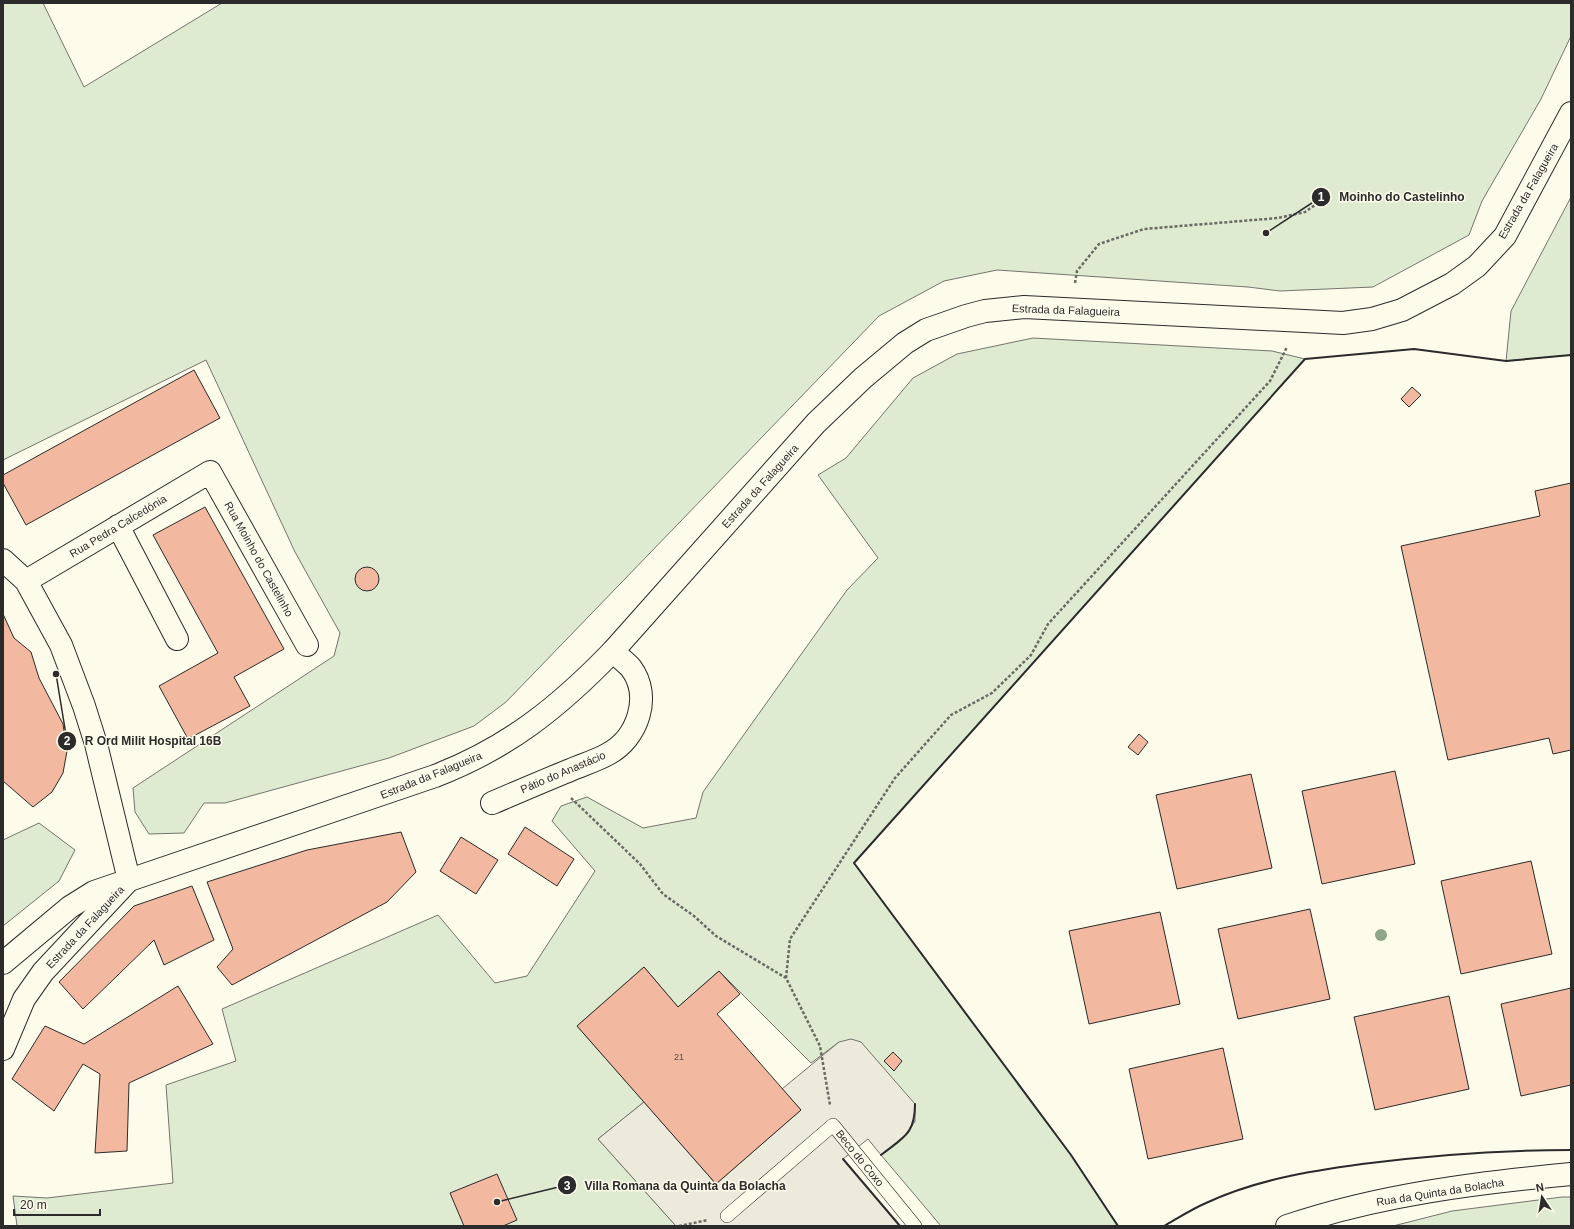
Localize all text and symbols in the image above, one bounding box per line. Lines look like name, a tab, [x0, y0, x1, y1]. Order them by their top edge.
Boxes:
street label: Estrada da Falagueira	[1496, 140, 1561, 241]
callout: Moinho do Castelinho	[1311, 185, 1472, 209]
text: 1	[1318, 190, 1325, 204]
text: Moinho do Castelinho	[1339, 190, 1465, 204]
street label: Estrada da Falagueira	[1012, 302, 1121, 318]
street label: Estrada da Falagueira	[719, 441, 801, 530]
street label: Rua Pedra Calcedónia	[67, 492, 169, 560]
street label: Rua Moinho do Castelinho	[222, 499, 296, 619]
callout: R Ord Milit Hospital 16B	[57, 729, 229, 753]
text: 2	[64, 734, 71, 748]
text: R Ord Milit Hospital 16B	[85, 734, 222, 748]
street label: Estrada da Falagueira	[379, 749, 484, 801]
street label: Pátio do Anastácio	[519, 749, 607, 795]
street label: Estrada da Falagueira	[44, 883, 127, 971]
house number: 21	[674, 1052, 684, 1062]
street label: Beco do Coxo	[834, 1127, 886, 1189]
callout: Villa Romana da Quinta da Bolacha	[557, 1173, 794, 1197]
street label: Rua da Quinta da Bolacha	[1375, 1176, 1506, 1208]
north arrow	[1522, 1177, 1562, 1217]
text: 3	[564, 1179, 571, 1193]
text: Villa Romana da Quinta da Bolacha	[584, 1179, 786, 1193]
text: N	[1535, 1181, 1545, 1194]
scale bar	[14, 1191, 100, 1217]
text: 20 m	[20, 1198, 47, 1212]

